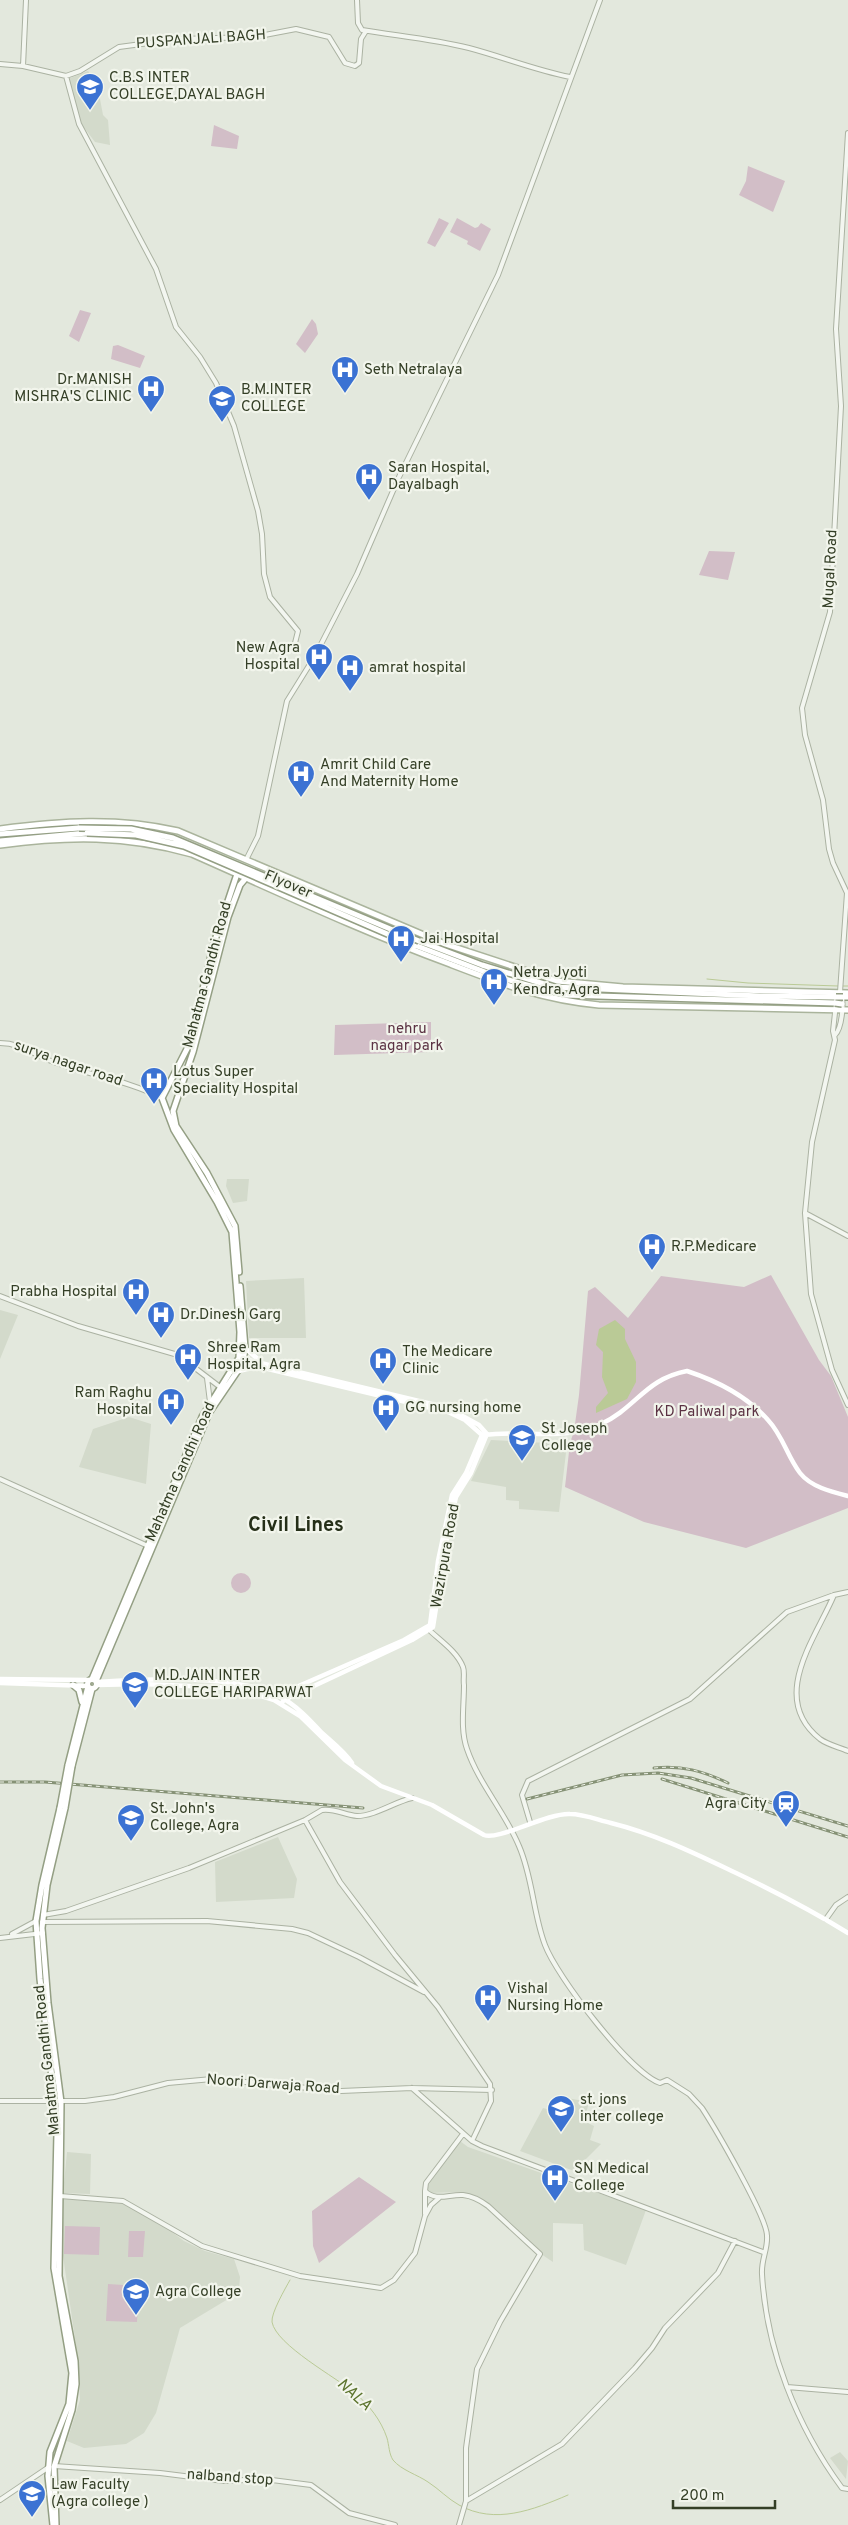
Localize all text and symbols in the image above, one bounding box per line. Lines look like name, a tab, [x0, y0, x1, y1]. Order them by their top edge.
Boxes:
street label: PUSPANJALI BAGH	[135, 26, 267, 54]
place label: C.B.S INTER COLLEGE,DAYAL BAGH	[109, 69, 265, 105]
school or university icon: C.B.S INTER COLLEGE,DAYAL BAGH	[75, 72, 105, 111]
hospital icon: Seth Netralaya	[330, 355, 360, 394]
place label: Seth Netralaya	[364, 361, 462, 380]
place label: Dr.MANISH MISHRA'S CLINIC	[14, 371, 132, 407]
hospital icon: Dr.MANISH MISHRA'S CLINIC	[136, 374, 166, 413]
place label: B.M.INTER COLLEGE	[241, 381, 312, 417]
school or university icon: B.M.INTER COLLEGE	[207, 384, 237, 423]
place label: Saran Hospital, Dayalbagh	[388, 459, 489, 495]
hospital icon: Saran Hospital, Dayalbagh	[354, 462, 384, 501]
street label: Mugal Road	[819, 529, 843, 609]
place label: New Agra Hospital	[236, 639, 300, 675]
hospital icon: New Agra Hospital	[304, 642, 334, 681]
hospital icon: amrat hospital	[335, 653, 365, 692]
place label: amrat hospital	[369, 659, 466, 678]
place label: Amrit Child Care And Maternity Home	[320, 756, 459, 792]
hospital icon: Amrit Child Care And Maternity Home	[286, 759, 316, 798]
street label: Flyover	[261, 866, 315, 904]
street label: Mahatma Gandhi Road	[179, 900, 237, 1050]
hospital icon: Jai Hospital	[386, 924, 416, 963]
place label: Jai Hospital	[420, 930, 499, 949]
place label: Netra Jyoti Kendra, Agra	[513, 964, 600, 1000]
hospital icon: Netra Jyoti Kendra, Agra	[479, 967, 509, 1006]
park label: nehru nagar park	[370, 1020, 444, 1056]
street label: surya nagar road	[11, 1037, 125, 1091]
place label: Lotus Super Speciality Hospital	[173, 1063, 298, 1099]
hospital icon: Lotus Super Speciality Hospital	[139, 1066, 169, 1105]
hospital icon: R.P.Medicare	[637, 1232, 667, 1271]
place label: R.P.Medicare	[671, 1238, 757, 1257]
hospital icon: Prabha Hospital	[121, 1277, 151, 1316]
place label: Prabha Hospital	[10, 1283, 117, 1302]
hospital icon: Dr.Dinesh Garg	[146, 1300, 176, 1339]
place label: Dr.Dinesh Garg	[180, 1306, 281, 1325]
place label: Shree Ram Hospital, Agra	[207, 1339, 301, 1375]
hospital icon: Shree Ram Hospital, Agra	[173, 1342, 203, 1381]
place label: The Medicare Clinic	[402, 1343, 493, 1379]
hospital icon: The Medicare Clinic	[368, 1346, 398, 1385]
place label: Ram Raghu Hospital	[75, 1384, 152, 1420]
hospital icon: Ram Raghu Hospital	[156, 1387, 186, 1426]
hospital icon: GG nursing home	[371, 1393, 401, 1432]
street label: Mahatma Gandhi Road	[142, 1399, 220, 1545]
place label: GG nursing home	[405, 1399, 521, 1418]
park label: KD Paliwal park	[655, 1403, 759, 1422]
place label: St Joseph College	[541, 1420, 607, 1456]
school or university icon: St Joseph College	[507, 1423, 537, 1462]
street label: Wazirpura Road	[427, 1502, 465, 1610]
district label: Civil Lines	[248, 1513, 344, 1539]
place label: M.D.JAIN INTER COLLEGE HARIPARWAT	[154, 1667, 313, 1703]
school or university icon: M.D.JAIN INTER COLLEGE HARIPARWAT	[120, 1670, 150, 1709]
station icon: Agra City	[771, 1789, 801, 1828]
place label: Agra City	[705, 1795, 767, 1814]
place label: St. John's College, Agra	[150, 1800, 239, 1836]
school or university icon: St. John's College, Agra	[116, 1803, 146, 1842]
place label: Vishal Nursing Home	[507, 1980, 603, 2016]
hospital icon: Vishal Nursing Home	[473, 1983, 503, 2022]
street label: Mahatma Gandhi Road	[31, 1984, 65, 2136]
street label: Noori Darwaja Road	[206, 2071, 340, 2099]
place label: st. jons inter college	[580, 2091, 664, 2127]
school or university icon: st. jons inter college	[546, 2094, 576, 2133]
place label: SN Medical College	[574, 2160, 649, 2196]
hospital icon: SN Medical College	[540, 2163, 570, 2202]
school or university icon: Agra College	[121, 2277, 151, 2316]
place label: Agra College	[155, 2283, 241, 2302]
water label: NALA	[333, 2374, 375, 2416]
street label: nalband stop	[186, 2465, 274, 2491]
place label: Law Faculty (Agra college )	[51, 2476, 149, 2512]
scale bar	[673, 2478, 776, 2510]
school or university icon: Law Faculty (Agra college )	[17, 2479, 47, 2518]
text: 200 m	[680, 2487, 725, 2506]

